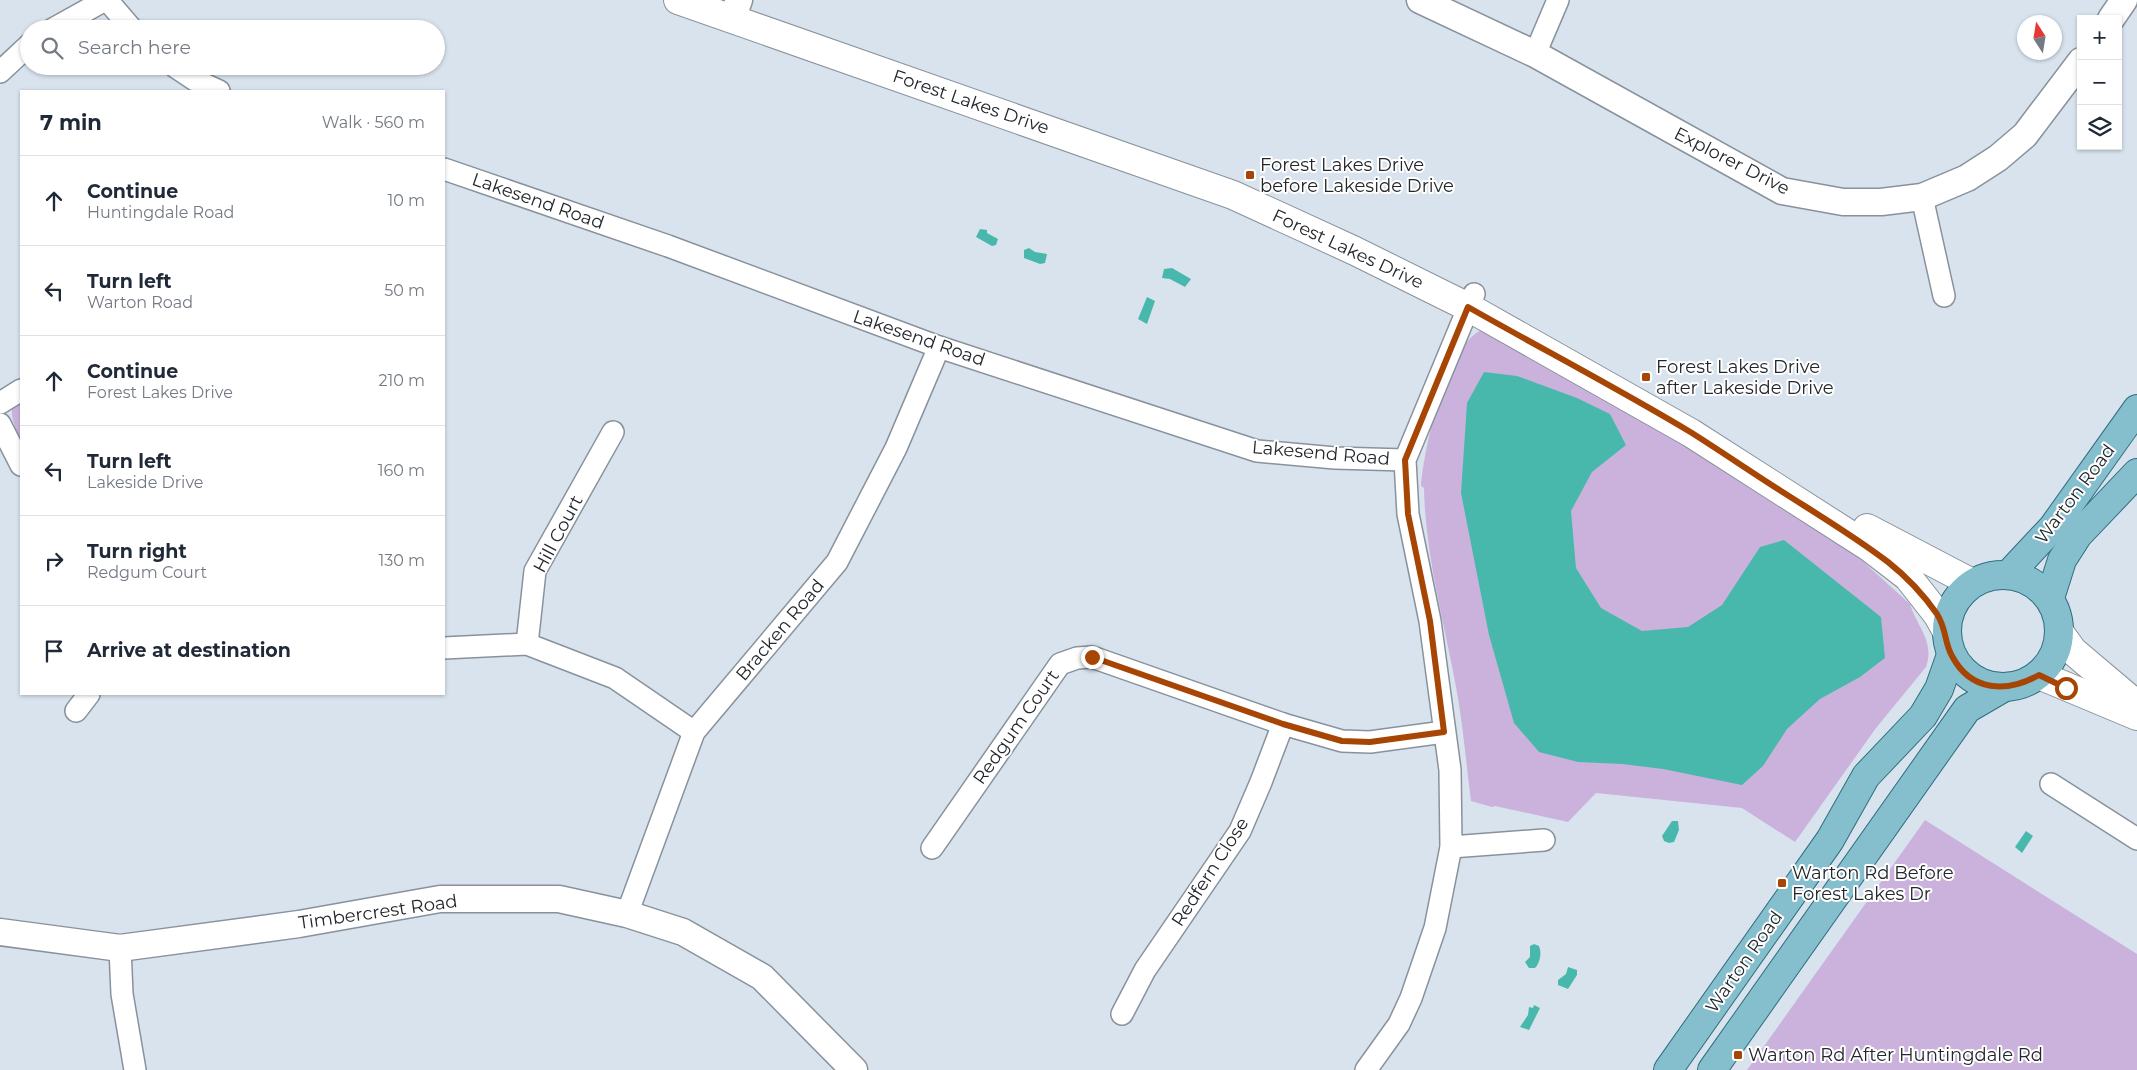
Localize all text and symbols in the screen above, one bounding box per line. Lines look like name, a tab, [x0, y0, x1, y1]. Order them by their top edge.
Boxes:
north arrow	[2017, 15, 2062, 60]
map controls	[2077, 15, 2122, 150]
button: +	[2077, 15, 2122, 60]
search box	[20, 20, 445, 75]
icon: search	[38, 34, 66, 62]
text: Search here	[78, 36, 191, 59]
button: −	[2077, 60, 2122, 105]
street label: Forest Lakes Drive	[890, 65, 1052, 139]
button: layers	[2077, 105, 2122, 150]
text: 7 min	[40, 110, 102, 135]
text: Walk · 560 m	[322, 113, 425, 132]
street label: Explorer Drive	[1671, 122, 1794, 200]
place label: Forest Lakes Drive before Lakeside Drive	[1260, 154, 1454, 197]
street label: Lakesend Road	[469, 168, 607, 234]
marker: Forest Lakes Drive before Lakeside Drive	[1244, 169, 1256, 181]
text: Continue	[87, 180, 178, 203]
icon: ahead	[40, 187, 68, 215]
text: 10 m	[387, 191, 425, 210]
text: Huntingdale Road	[87, 203, 234, 222]
street label: Forest Lakes Drive	[1269, 204, 1427, 294]
text: Turn left	[87, 270, 172, 293]
icon: left	[40, 277, 68, 305]
text: 50 m	[384, 281, 425, 300]
text: Warton Road	[87, 293, 193, 312]
street label: Lakesend Road	[850, 305, 988, 371]
place label: Forest Lakes Drive after Lakeside Drive	[1656, 356, 1834, 399]
text: Continue	[87, 360, 178, 383]
icon: ahead	[40, 367, 68, 395]
text: 210 m	[378, 371, 425, 390]
marker: Forest Lakes Drive after Lakeside Drive	[1640, 371, 1652, 383]
text: Forest Lakes Drive	[87, 383, 233, 402]
street label: Lakesend Road	[1251, 436, 1391, 470]
street label: Warton Road	[2030, 440, 2120, 548]
text: Turn left	[87, 450, 172, 473]
icon: left	[40, 457, 68, 485]
text: 160 m	[378, 461, 425, 480]
text: Lakeside Drive	[87, 473, 203, 492]
street label: Hill Court	[528, 492, 588, 576]
text: Turn right	[87, 540, 187, 563]
icon: right	[40, 547, 68, 575]
text: 130 m	[378, 551, 425, 570]
text: Redgum Court	[87, 563, 207, 582]
street label: Bracken Road	[731, 575, 829, 685]
icon: arrive	[40, 637, 68, 665]
text: Arrive at destination	[87, 639, 291, 662]
route end	[1081, 646, 1104, 669]
street label: Redgum Court	[968, 665, 1064, 789]
route start	[2055, 677, 2078, 700]
street label: Redfern Close	[1167, 813, 1253, 931]
place label: Warton Rd Before Forest Lakes Dr	[1792, 862, 1954, 905]
marker: Warton Rd Before Forest Lakes Dr	[1776, 877, 1788, 889]
street label: Timbercrest Road	[297, 890, 459, 934]
street label: Warton Road	[1701, 907, 1787, 1017]
place label: Warton Rd After Huntingdale Rd	[1748, 1044, 2043, 1066]
marker: Warton Rd After Huntingdale Rd	[1732, 1049, 1744, 1061]

